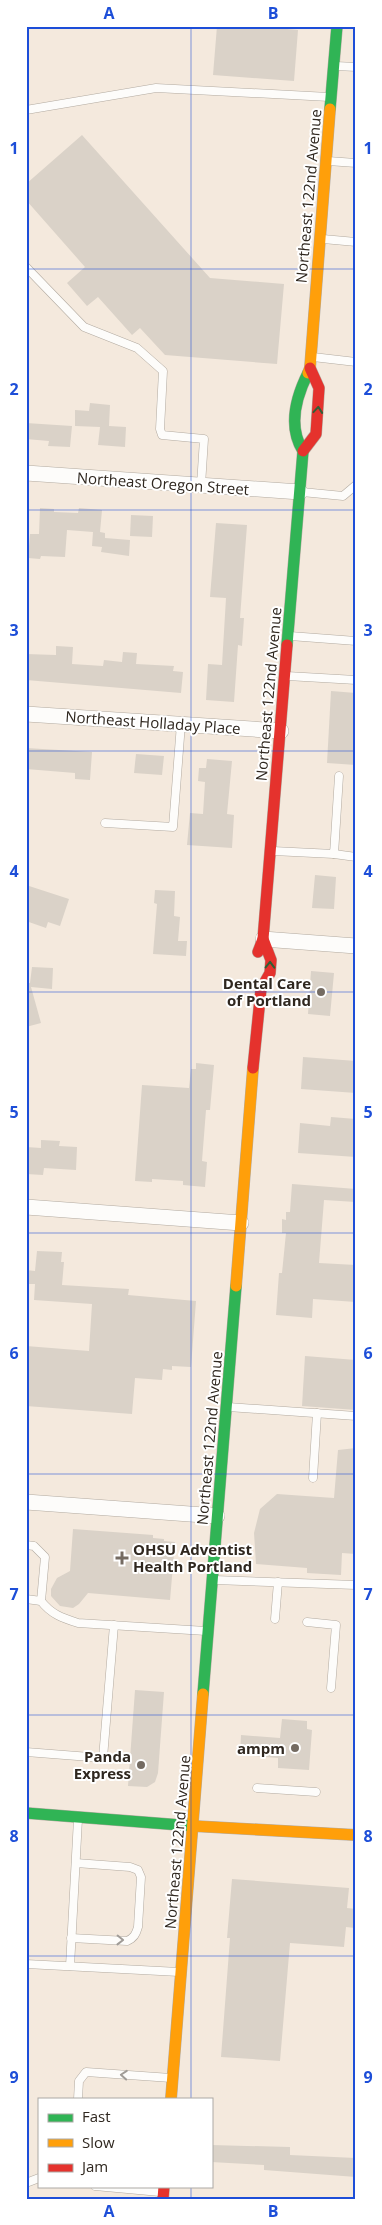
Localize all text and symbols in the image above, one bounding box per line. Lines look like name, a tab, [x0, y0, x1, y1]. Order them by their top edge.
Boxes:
text: A	[103, 2, 115, 24]
text: B	[268, 2, 278, 24]
street label: Northeast 122nd Avenue	[290, 108, 326, 284]
text: 1	[9, 137, 19, 159]
text: 1	[363, 137, 373, 159]
text: 2	[9, 378, 19, 400]
text: 2	[363, 378, 373, 400]
one-way arrow	[312, 406, 323, 414]
street label: Northeast Oregon Street	[76, 467, 250, 499]
street label: Northeast 122nd Avenue	[250, 606, 286, 782]
text: 3	[9, 619, 19, 641]
text: 3	[363, 619, 373, 641]
street label: Northeast Holladay Place	[65, 706, 241, 738]
text: 4	[9, 860, 19, 882]
text: 4	[363, 860, 373, 882]
one-way arrow	[264, 960, 275, 968]
place label: Dental Care of Portland	[223, 973, 311, 1010]
marker: Dental Care of Portland	[315, 986, 327, 998]
text: 5	[9, 1101, 19, 1123]
text: 5	[363, 1101, 373, 1123]
text: 6	[9, 1342, 19, 1364]
text: 6	[363, 1342, 373, 1364]
street label: Northeast 122nd Avenue	[191, 1350, 227, 1526]
place label: OHSU Adventist Health Portland	[133, 1539, 253, 1576]
marker: OHSU Adventist Health Portland	[115, 1551, 129, 1565]
text: 7	[9, 1583, 19, 1605]
text: 7	[363, 1583, 373, 1605]
place label: ampm	[237, 1738, 285, 1758]
marker: ampm	[289, 1742, 301, 1754]
place label: Panda Express	[74, 1746, 131, 1783]
street label: Northeast 122nd Avenue	[159, 1754, 195, 1930]
marker: Panda Express	[135, 1759, 147, 1771]
text: 8	[9, 1825, 19, 1847]
text: 8	[363, 1825, 373, 1847]
one-way arrow	[116, 1935, 124, 1945]
text: 9	[9, 2066, 19, 2088]
text: 9	[363, 2066, 373, 2088]
one-way arrow	[120, 2069, 128, 2080]
legend	[38, 2098, 212, 2188]
text: Fast	[82, 2106, 111, 2126]
text: Slow	[82, 2132, 115, 2152]
text: Jam	[80, 2156, 108, 2176]
text: A	[103, 2200, 115, 2222]
text: B	[268, 2200, 278, 2222]

